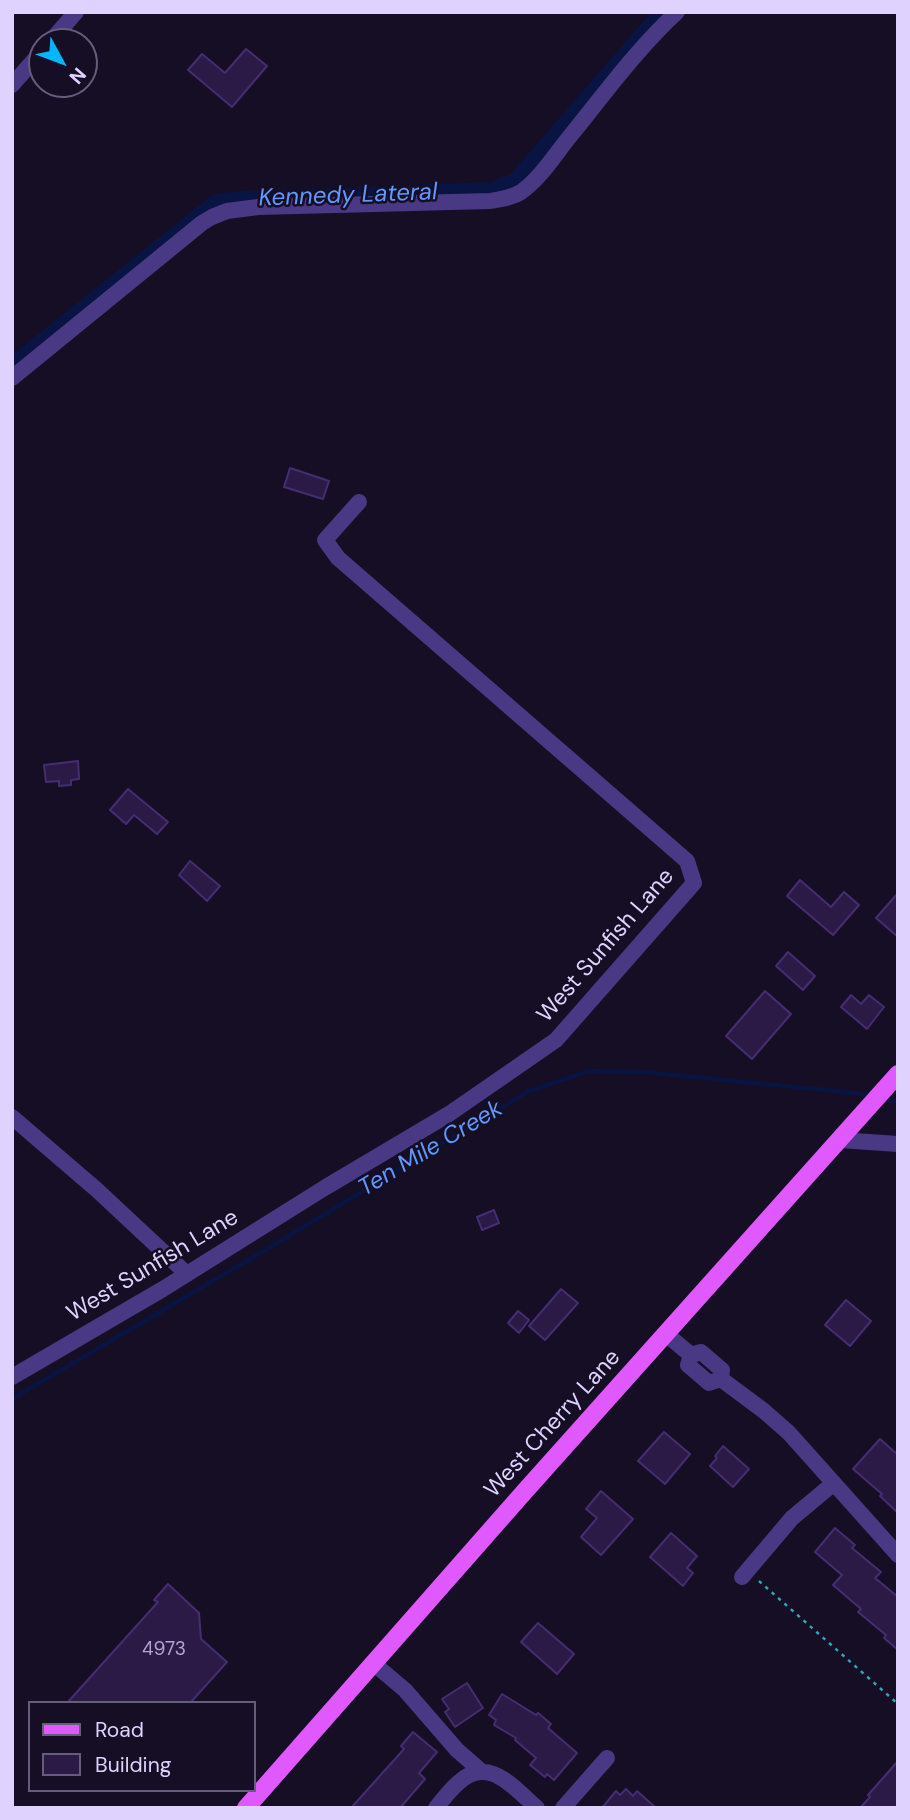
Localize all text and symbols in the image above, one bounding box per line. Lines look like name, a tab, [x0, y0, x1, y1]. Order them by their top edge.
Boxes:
north arrow	[28, 28, 98, 98]
text: N	[64, 62, 92, 89]
water label: Kennedy Lateral	[258, 178, 438, 214]
street label: West Sunfish Lane	[532, 863, 680, 1029]
water label: Ten Mile Creek	[354, 1095, 508, 1203]
street label: West Sunfish Lane	[62, 1204, 244, 1328]
street label: West Cherry Lane	[479, 1344, 627, 1504]
house number: 4973	[142, 1639, 186, 1661]
legend	[28, 1701, 256, 1792]
text: Road	[95, 1716, 144, 1744]
text: Building	[95, 1751, 171, 1779]

